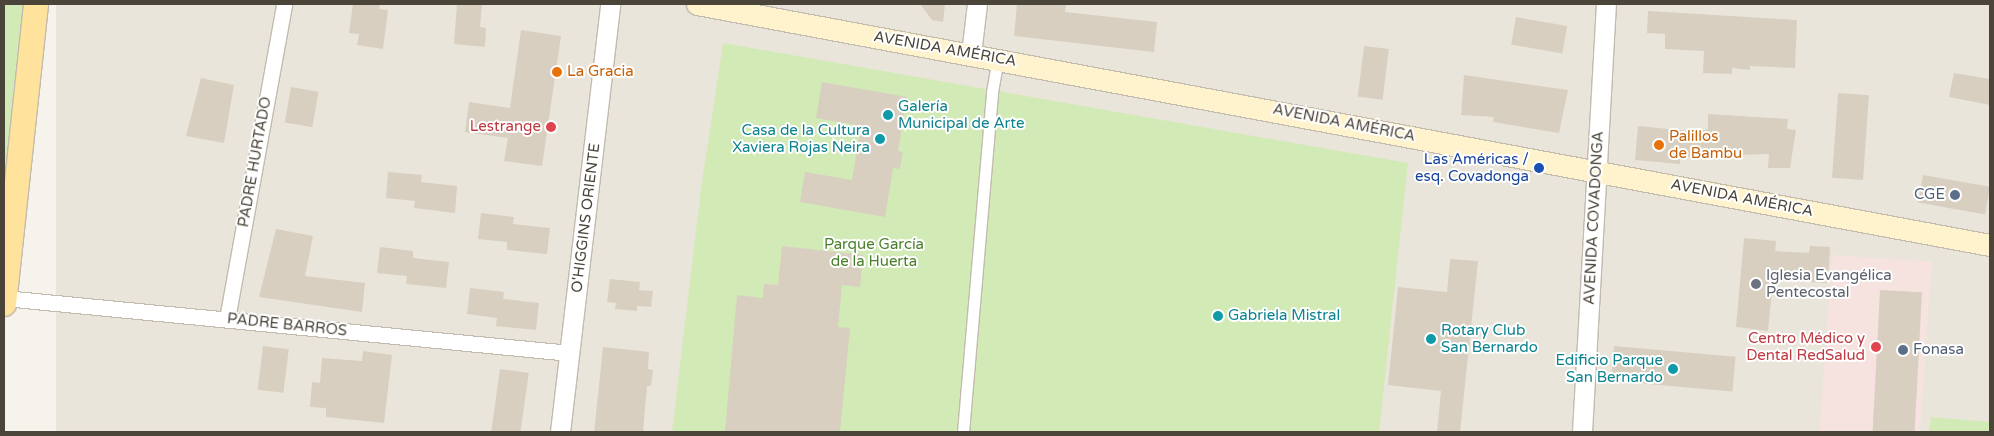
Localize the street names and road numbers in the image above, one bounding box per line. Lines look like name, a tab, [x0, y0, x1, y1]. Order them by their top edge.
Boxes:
street label: AVENIDA AMÉRICA	[872, 28, 1018, 70]
street label: PADRE HURTADO	[235, 95, 275, 229]
street label: AVENIDA AMÉRICA	[1271, 100, 1417, 146]
street label: AVENIDA COVADONGA	[1580, 131, 1608, 305]
street label: O'HIGGINS ORIENTE	[568, 142, 604, 294]
street label: AVENIDA AMÉRICA	[1669, 175, 1815, 221]
street label: PADRE BARROS	[226, 310, 348, 340]

